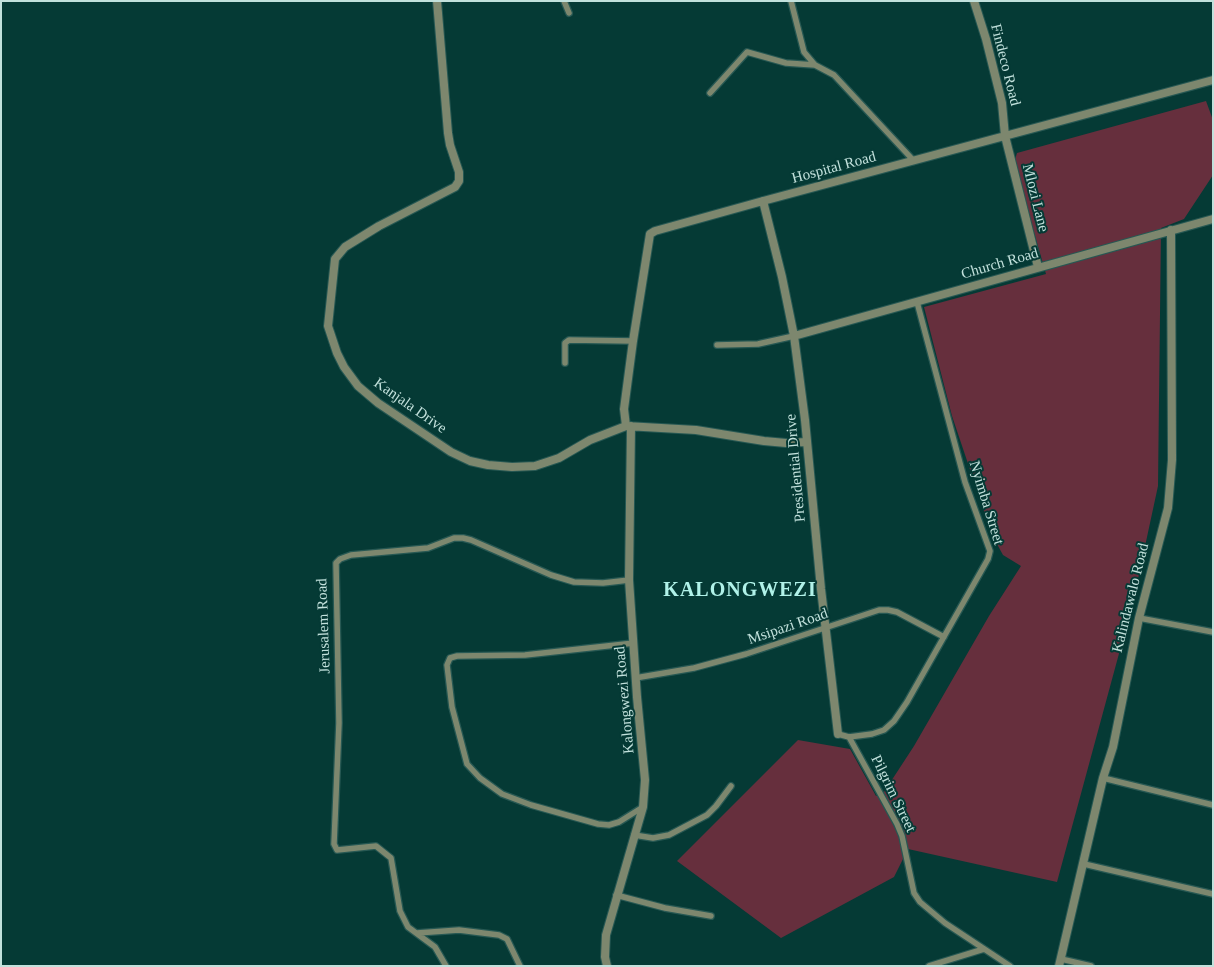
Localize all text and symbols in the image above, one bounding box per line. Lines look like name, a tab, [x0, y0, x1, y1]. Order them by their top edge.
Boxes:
street label: Findeco Road	[986, 22, 1024, 108]
street label: Hospital Road	[790, 148, 878, 188]
street label: Mlozi Lane	[1018, 162, 1052, 234]
street label: Church Road	[959, 244, 1041, 284]
street label: Kanjala Drive	[370, 374, 450, 438]
street label: Presidential Drive	[782, 413, 810, 523]
street label: Nyimba Street	[965, 459, 1007, 547]
street label: Kalindawalo Road	[1109, 541, 1153, 655]
street label: Jerusalem Road	[313, 578, 335, 674]
district label: KALONGWEZI	[662, 579, 818, 603]
street label: Msipazi Road	[745, 605, 831, 649]
street label: Kalongwezi Road	[611, 645, 639, 755]
street label: Pilgrim Street	[867, 752, 919, 836]

